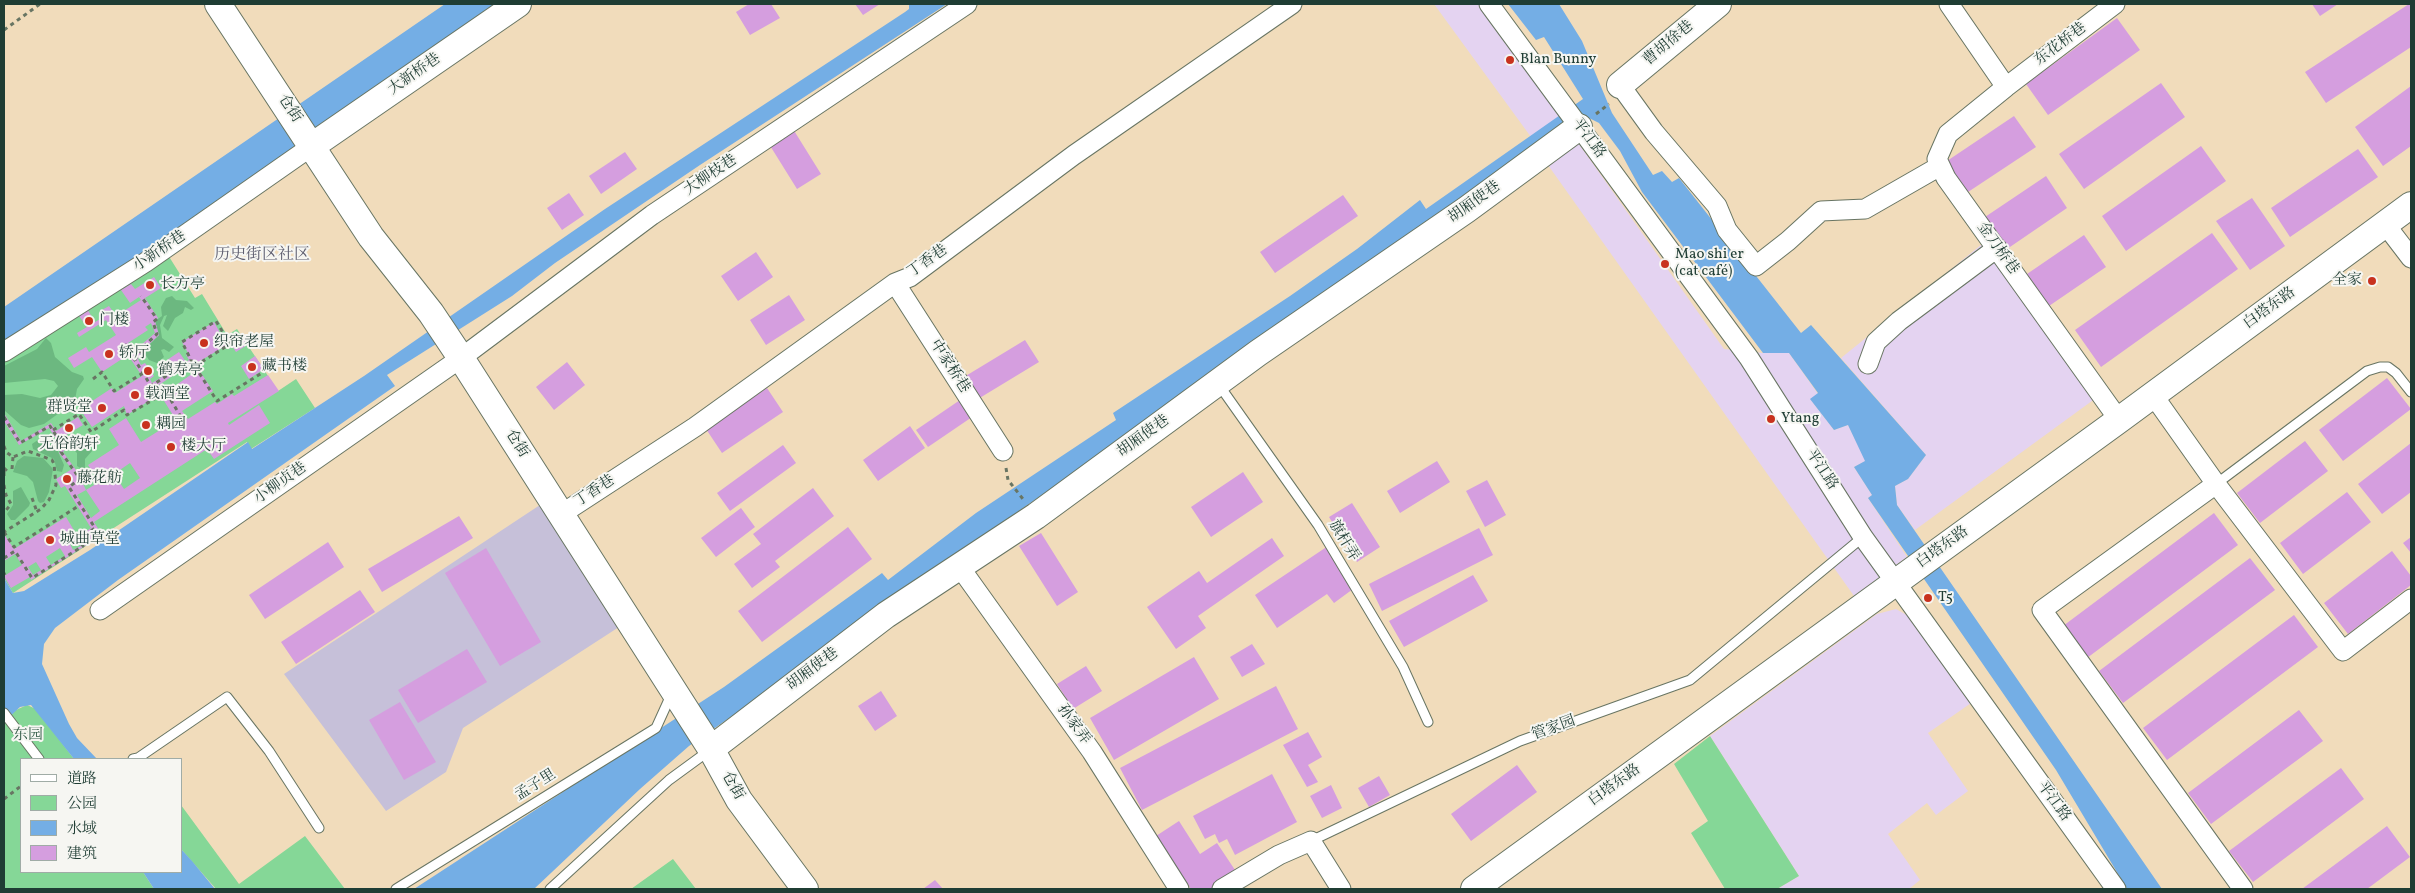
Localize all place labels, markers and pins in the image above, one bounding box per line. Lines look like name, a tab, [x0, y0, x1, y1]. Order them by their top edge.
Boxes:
place label: Blan Bunny	[1520, 51, 1596, 69]
marker: Blan Bunny	[1504, 54, 1516, 66]
place label: Mao shi er (cat café)	[1675, 246, 1744, 281]
marker: Mao shi er (cat café)	[1659, 258, 1671, 270]
place label: 全家	[2332, 272, 2362, 290]
marker: 全家	[2366, 275, 2378, 287]
place label: 长方亭	[160, 276, 205, 294]
marker: 长方亭	[144, 279, 156, 291]
place label: 门楼	[99, 312, 129, 330]
marker: 门楼	[83, 315, 95, 327]
place label: 织帘老屋	[214, 334, 274, 352]
marker: 织帘老屋	[198, 337, 210, 349]
place label: 轿厅	[119, 345, 149, 363]
marker: 轿厅	[103, 348, 115, 360]
place label: 藏书楼	[262, 358, 307, 376]
marker: 藏书楼	[246, 361, 258, 373]
place label: 鹤寿亭	[158, 362, 203, 380]
marker: 鹤寿亭	[142, 365, 154, 377]
place label: 载酒堂	[145, 386, 190, 404]
marker: 载酒堂	[129, 389, 141, 401]
place label: 群贤堂	[47, 399, 92, 417]
marker: 群贤堂	[96, 402, 108, 414]
place label: Ytang	[1781, 410, 1819, 428]
marker: Ytang	[1765, 413, 1777, 425]
place label: 耦园	[156, 416, 186, 434]
marker: 耦园	[140, 419, 152, 431]
marker: 无俗韵轩	[63, 422, 75, 434]
place label: 无俗韵轩	[39, 436, 99, 454]
place label: 楼大厅	[181, 438, 226, 456]
marker: 楼大厅	[165, 441, 177, 453]
place label: 藤花舫	[77, 470, 122, 488]
marker: 藤花舫	[61, 473, 73, 485]
place label: 城曲草堂	[60, 531, 120, 549]
marker: 城曲草堂	[44, 534, 56, 546]
place label: T5	[1938, 589, 1953, 607]
marker: T5	[1922, 592, 1934, 604]

